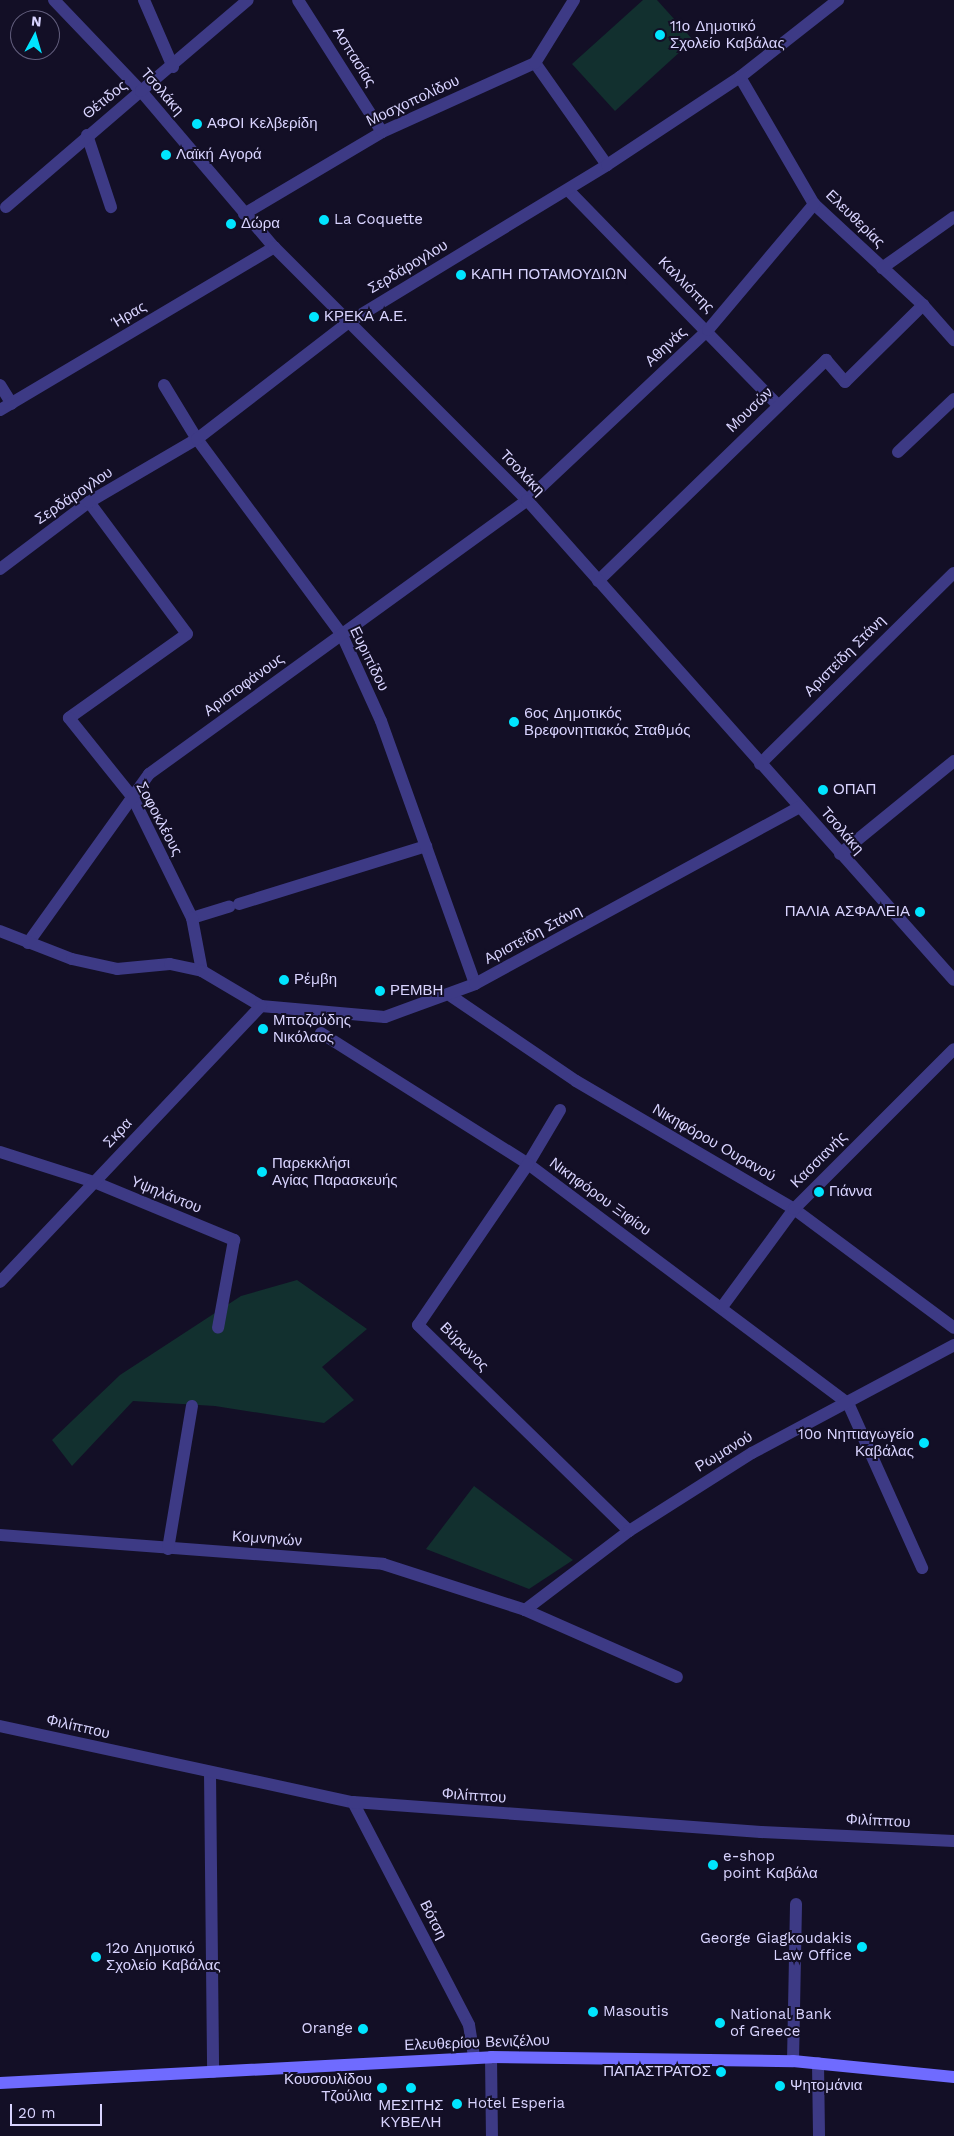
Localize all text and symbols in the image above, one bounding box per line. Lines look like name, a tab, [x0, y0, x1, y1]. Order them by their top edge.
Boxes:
north arrow	[10, 10, 60, 60]
text: N	[30, 13, 42, 30]
place label: 11ο Δημοτικό Σχολείο Καβάλας	[670, 17, 785, 52]
street label: Ασπασίας	[328, 24, 380, 90]
marker: 11ο Δημοτικό Σχολείο Καβάλας	[654, 29, 666, 41]
street label: Τσολάκη	[137, 65, 187, 119]
street label: Μοσχοπολίδου	[364, 72, 462, 130]
street label: Θέτιδος	[79, 77, 131, 123]
place label: ΑΦΟΙ Κελβερίδη	[207, 115, 318, 133]
marker: ΑΦΟΙ Κελβερίδη	[191, 118, 203, 130]
place label: Λαϊκή Αγορά	[176, 146, 262, 164]
marker: Λαϊκή Αγορά	[160, 149, 172, 161]
street label: Ελευθερίας	[822, 186, 888, 252]
place label: La Coquette	[334, 211, 423, 229]
marker: La Coquette	[318, 214, 330, 226]
place label: Δώρα	[241, 215, 280, 233]
marker: Δώρα	[225, 218, 237, 230]
street label: Σερδάρογλου	[365, 236, 451, 298]
street label: Καλλιόπης	[654, 253, 718, 317]
place label: ΚΑΠΗ ΠΟΤΑΜΟΥΔΙΩΝ	[471, 266, 627, 284]
marker: ΚΑΠΗ ΠΟΤΑΜΟΥΔΙΩΝ	[455, 269, 467, 281]
street label: Ήρας	[109, 298, 149, 332]
place label: ΚΡΕΚΑ Α.Ε.	[324, 308, 407, 326]
marker: ΚΡΕΚΑ Α.Ε.	[308, 311, 320, 323]
street label: Αθηνάς	[642, 323, 690, 371]
street label: Μουσών	[723, 384, 777, 436]
street label: Τσολάκη	[496, 446, 548, 500]
street label: Σερδάρογλου	[32, 463, 116, 529]
street label: Αριστείδη Στάνη	[801, 612, 889, 700]
street label: Ευριπίδου	[346, 624, 392, 694]
street label: Αριστοφάνους	[200, 650, 288, 720]
place label: 6ος Δημοτικός Βρεφονηπιακός Σταθμός	[524, 704, 690, 739]
marker: 6ος Δημοτικός Βρεφονηπιακός Σταθμός	[508, 716, 520, 728]
street label: Σοφοκλέους	[132, 779, 186, 859]
place label: ΟΠΑΠ	[833, 781, 876, 799]
marker: ΟΠΑΠ	[817, 784, 829, 796]
street label: Τσολάκη	[817, 804, 867, 858]
street label: Αριστείδη Στάνη	[481, 902, 585, 968]
place label: ΠΑΛΙΑ ΑΣΦΑΛΕΙΑ	[785, 903, 910, 921]
marker: ΠΑΛΙΑ ΑΣΦΑΛΕΙΑ	[914, 906, 926, 918]
place label: Ρέμβη	[294, 971, 337, 989]
marker: Ρέμβη	[278, 974, 290, 986]
place label: ΡΕΜΒΗ	[390, 982, 443, 1000]
marker: ΡΕΜΒΗ	[374, 985, 386, 997]
place label: Μποζούδης Νικόλαος	[273, 1011, 351, 1046]
marker: Μποζούδης Νικόλαος	[257, 1023, 269, 1035]
street label: Νικηφόρου Ουρανού	[649, 1100, 779, 1186]
street label: Σκρα	[100, 1114, 136, 1152]
street label: Κασσιανής	[787, 1128, 851, 1192]
place label: Παρεκκλήσι Αγίας Παρασκευής	[272, 1154, 398, 1189]
street label: Νικηφόρου Ξιφίου	[546, 1154, 654, 1240]
marker: Παρεκκλήσι Αγίας Παρασκευής	[256, 1166, 268, 1178]
street label: Υψηλάντου	[128, 1173, 204, 1217]
place label: Γιάννα	[829, 1183, 872, 1201]
marker: Γιάννα	[813, 1186, 825, 1198]
street label: Βύρωνος	[436, 1319, 492, 1375]
place label: 10ο Νηπιαγωγείο Καβάλας	[798, 1425, 914, 1460]
street label: Ρωμανού	[692, 1428, 756, 1476]
marker: 10ο Νηπιαγωγείο Καβάλας	[918, 1437, 930, 1449]
street label: Κομνηνών	[231, 1528, 303, 1550]
street label: Φιλίππου	[44, 1711, 112, 1743]
street label: Φιλίππου	[441, 1785, 507, 1807]
street label: Φιλίππου	[845, 1810, 911, 1832]
place label: e-shop point Καβάλα	[723, 1847, 818, 1882]
marker: e-shop point Καβάλα	[707, 1859, 719, 1871]
street label: Βότση	[416, 1897, 450, 1943]
place label: George Giagkoudakis Law Office	[700, 1929, 852, 1964]
place label: 12ο Δημοτικό Σχολείο Καβάλας	[106, 1939, 221, 1974]
marker: George Giagkoudakis Law Office	[856, 1941, 868, 1953]
marker: 12ο Δημοτικό Σχολείο Καβάλας	[90, 1951, 102, 1963]
place label: Masoutis	[603, 2003, 669, 2021]
place label: National Bank of Greece	[730, 2005, 832, 2040]
marker: Masoutis	[587, 2006, 599, 2018]
marker: National Bank of Greece	[714, 2017, 726, 2029]
place label: Orange	[302, 2020, 353, 2038]
marker: Orange	[357, 2023, 369, 2035]
street label: Ελευθερίου Βενιζέλου	[404, 2031, 550, 2055]
place label: ΠΑΠΑΣΤΡΑΤΟΣ	[603, 2063, 711, 2081]
marker: ΠΑΠΑΣΤΡΑΤΟΣ	[715, 2066, 727, 2078]
place label: Κουσουλίδου Τζούλια	[284, 2070, 372, 2105]
place label: Ψητομάνια	[790, 2077, 862, 2095]
marker: Ψητομάνια	[774, 2080, 786, 2092]
marker: Κουσουλίδου Τζούλια	[376, 2082, 388, 2094]
marker: ΜΕΣΙΤΗΣ ΚΥΒΕΛΗ	[405, 2082, 417, 2094]
scale bar	[12, 2094, 105, 2126]
place label: Hotel Esperia	[467, 2095, 566, 2113]
place label: ΜΕΣΙΤΗΣ ΚΥΒΕΛΗ	[378, 2096, 444, 2131]
marker: Hotel Esperia	[451, 2098, 463, 2110]
text: 20 m	[18, 2104, 56, 2122]

